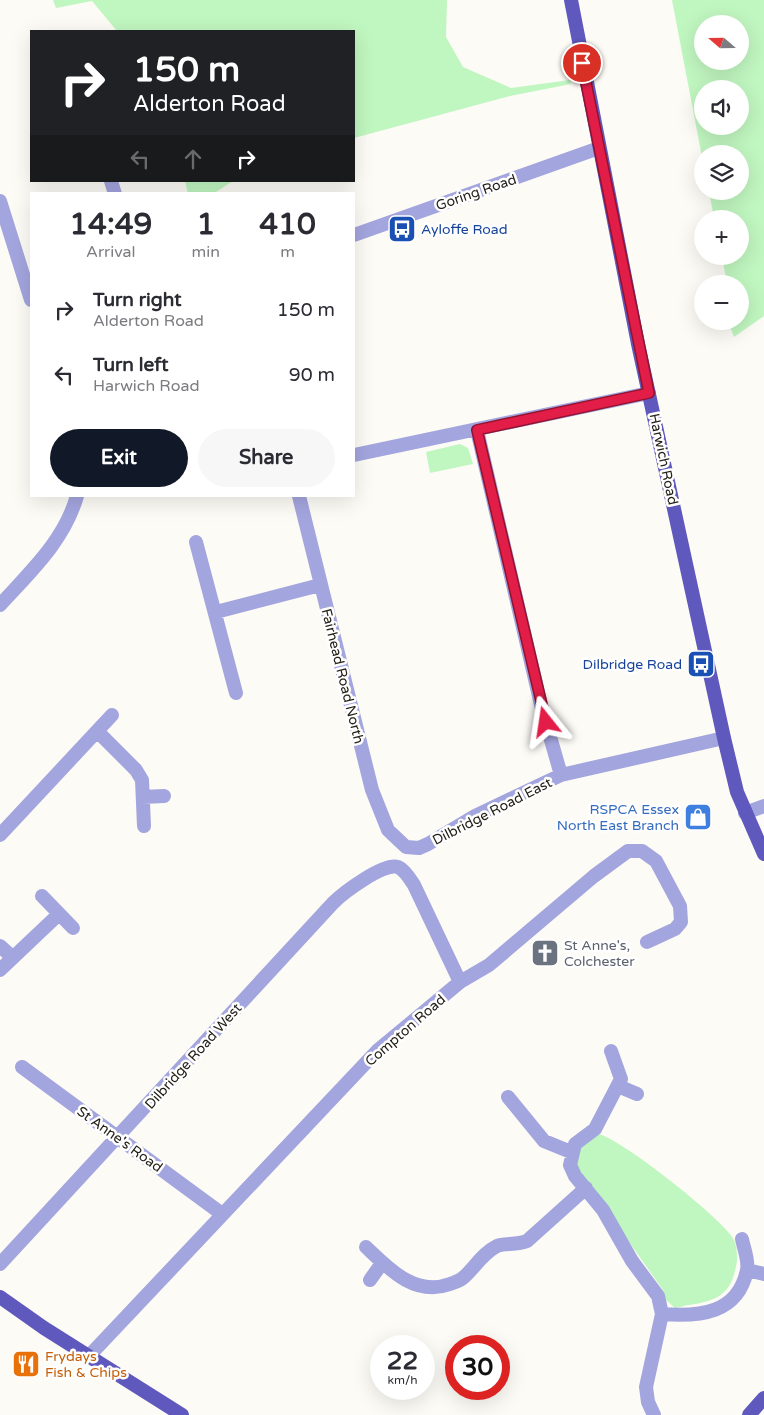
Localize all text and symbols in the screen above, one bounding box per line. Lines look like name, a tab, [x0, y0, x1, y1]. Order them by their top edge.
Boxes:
north arrow	[694, 15, 749, 70]
map controls	[694, 15, 749, 330]
pin	[561, 42, 603, 84]
text: 150 m	[133, 49, 240, 91]
icon: arrive	[568, 49, 596, 77]
icon: right	[50, 50, 115, 115]
button: sound	[694, 80, 749, 135]
text: Alderton Road	[133, 91, 286, 117]
icon: left	[126, 145, 154, 173]
icon: ahead	[179, 145, 207, 173]
icon: right	[232, 145, 260, 173]
button: layers	[694, 145, 749, 200]
street label: Goring Road	[434, 171, 519, 214]
text: 14:49	[69, 206, 152, 243]
text: 1	[196, 206, 215, 243]
text: 410	[259, 206, 316, 243]
button: +	[694, 210, 749, 265]
bus stop icon: Ayloffe Road	[387, 214, 417, 244]
place label: Ayloffe Road	[421, 221, 508, 238]
text: Arrival	[86, 242, 136, 262]
text: min	[192, 242, 220, 262]
text: m	[280, 242, 295, 262]
button: −	[694, 275, 749, 330]
text: Turn right	[93, 289, 181, 311]
icon: right	[50, 296, 78, 324]
text: 150 m	[277, 299, 335, 321]
text: Alderton Road	[93, 311, 204, 331]
text: Turn left	[93, 354, 169, 376]
icon: left	[50, 361, 78, 389]
text: 90 m	[289, 364, 335, 386]
text: Harwich Road	[93, 376, 200, 396]
street label: Harwich Road	[646, 412, 682, 506]
button: Exit	[50, 429, 188, 487]
button: Share	[198, 429, 335, 487]
street label: Fairhead Road North	[318, 607, 368, 745]
bus stop icon: Dilbridge Road	[686, 649, 716, 679]
place label: Dilbridge Road	[583, 656, 682, 673]
position arrow	[519, 695, 571, 747]
street label: Dilbridge Road East	[430, 774, 555, 849]
place label: RSPCA Essex North East Branch	[557, 801, 679, 834]
shop icon: RSPCA Essex North East Branch	[683, 802, 713, 832]
place label: St Anne's, Colchester	[564, 937, 635, 970]
church icon: St Anne's, Colchester	[530, 938, 560, 968]
street label: Compton Road	[362, 991, 449, 1070]
street label: Dilbridge Road West	[141, 999, 246, 1113]
street label: St Anne's Road	[74, 1103, 166, 1176]
speed limit sign: 30	[445, 1335, 510, 1400]
text: 22	[387, 1346, 418, 1376]
place label: Frydays Fish & Chips	[45, 1348, 127, 1381]
restaurant icon: Frydays Fish & Chips	[11, 1349, 41, 1379]
text: km/h	[387, 1373, 418, 1387]

